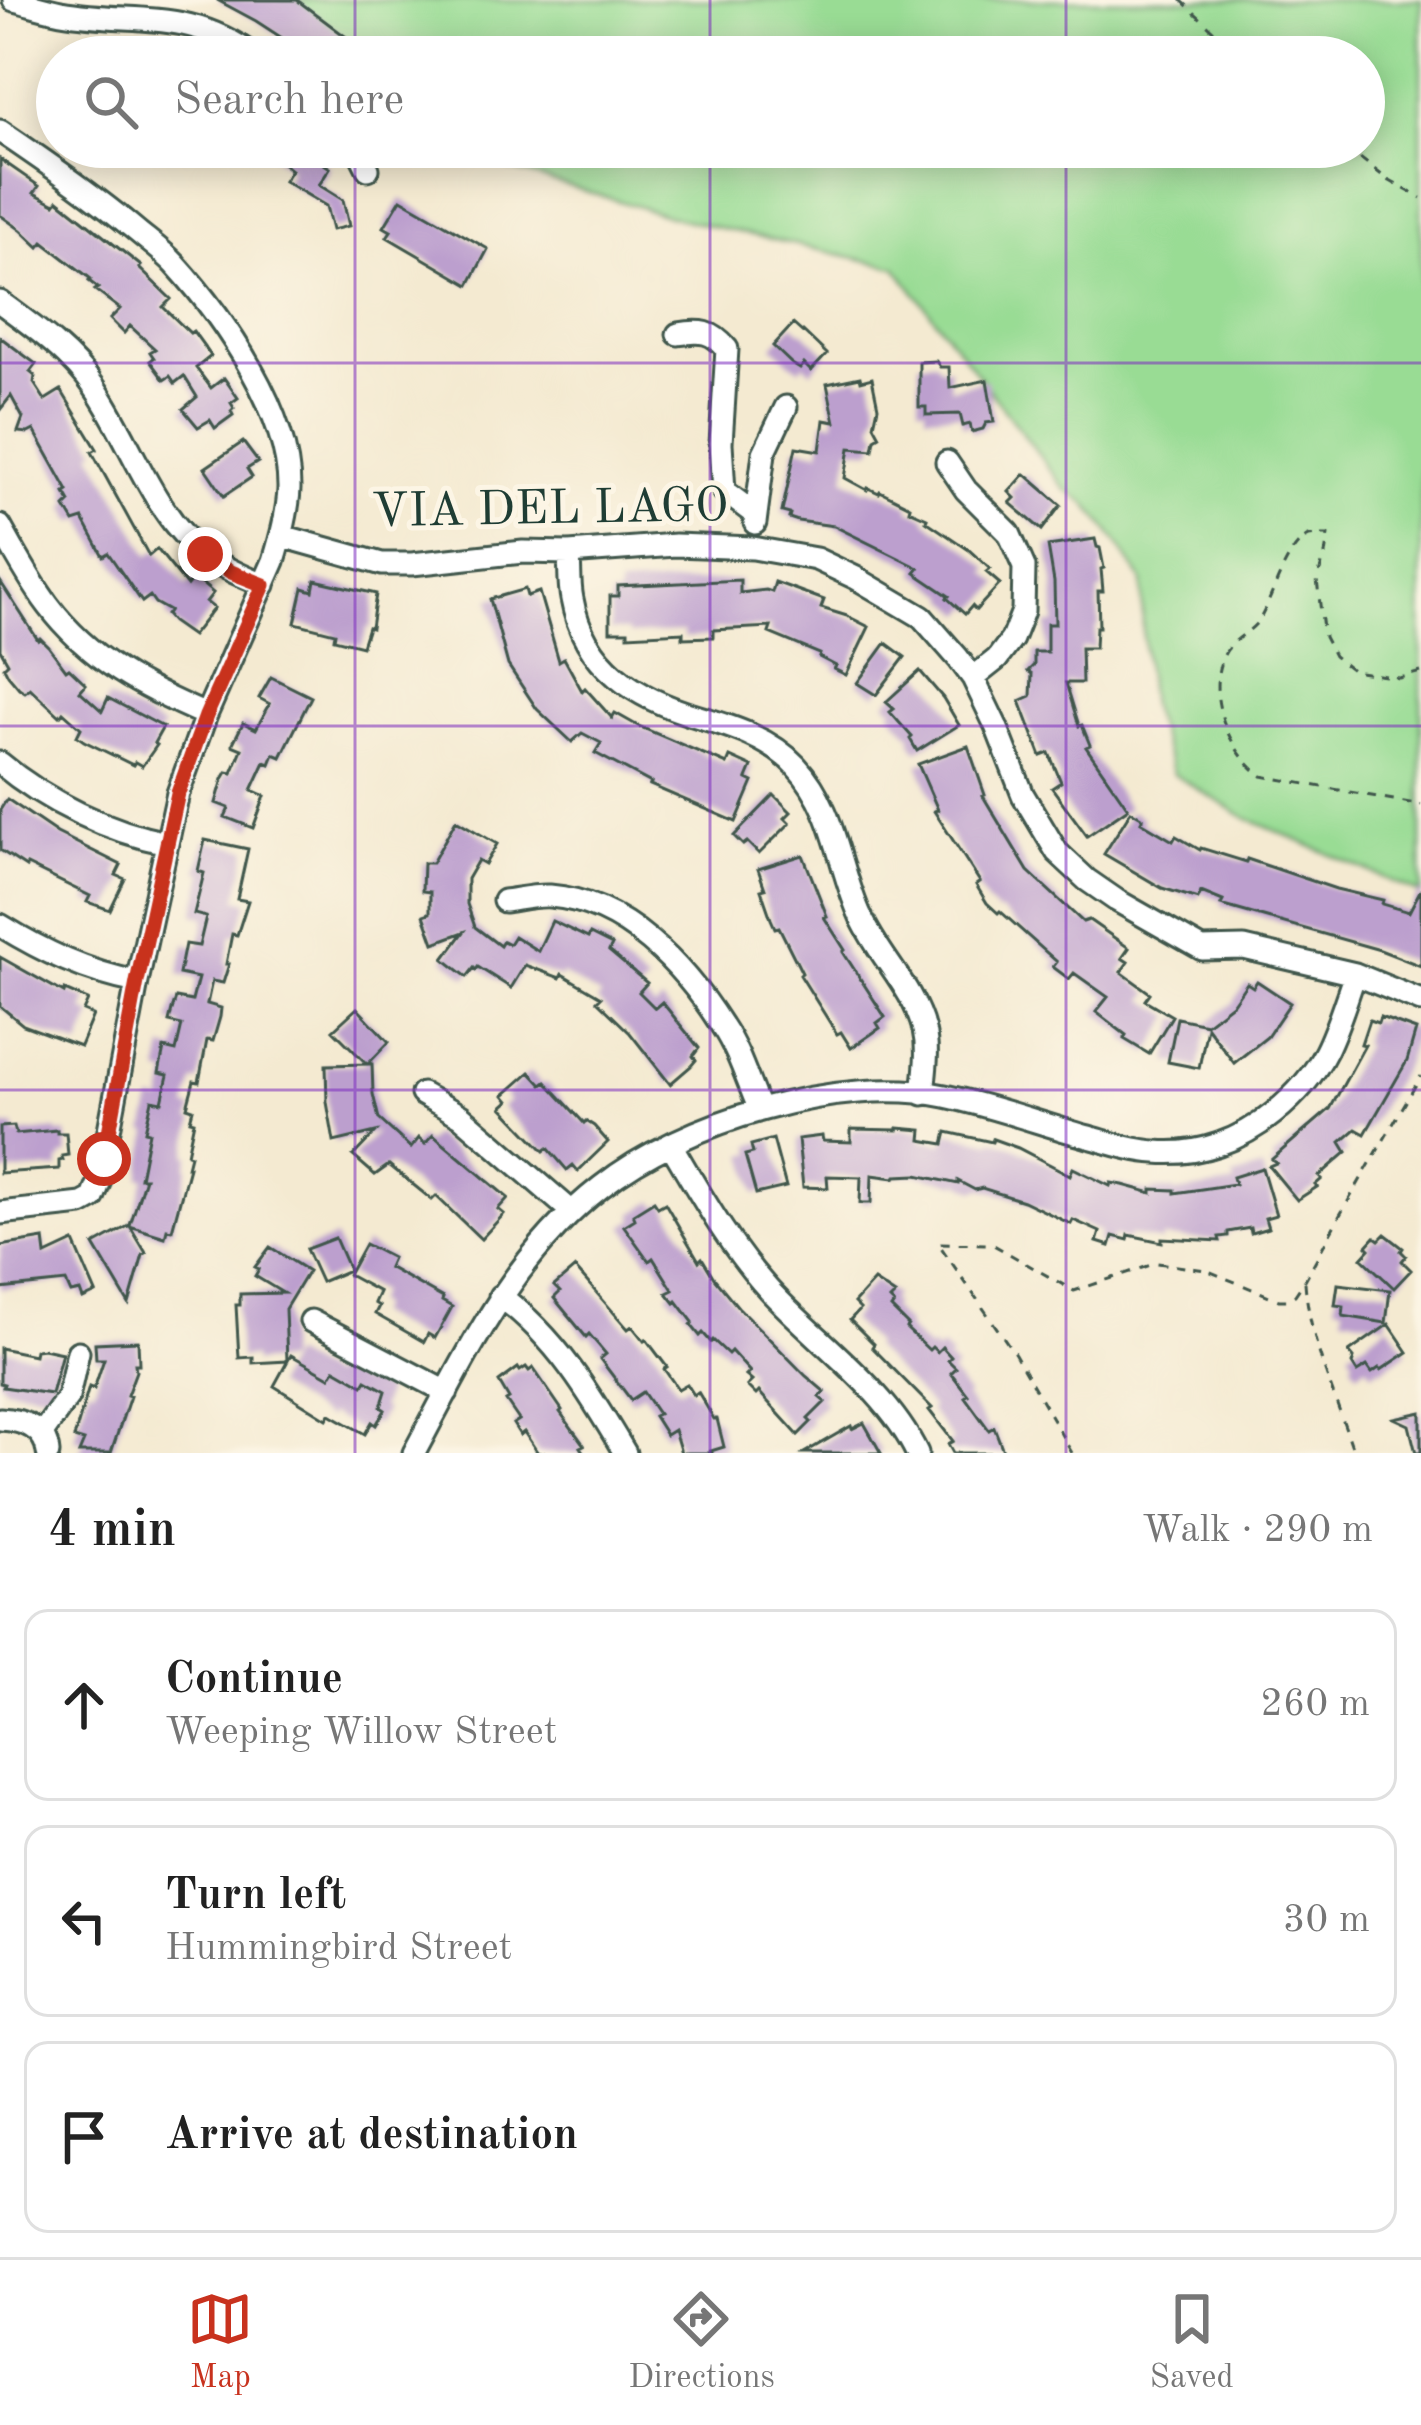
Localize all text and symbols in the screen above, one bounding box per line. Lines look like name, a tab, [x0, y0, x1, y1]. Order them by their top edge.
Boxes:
search box	[36, 36, 1385, 168]
icon: search	[78, 69, 144, 135]
text: Search here	[174, 79, 404, 124]
street label: VIA DEL LAGO	[371, 483, 729, 537]
route end	[178, 527, 232, 581]
route start	[77, 1132, 131, 1186]
text: 4 min	[48, 1506, 176, 1557]
text: Walk · 290 m	[1142, 1511, 1373, 1550]
text: Continue	[165, 1658, 343, 1703]
icon: ahead	[51, 1672, 117, 1738]
text: 260 m	[1260, 1685, 1370, 1724]
text: Weeping Willow Street	[165, 1713, 557, 1752]
text: Turn left	[165, 1874, 346, 1919]
icon: left	[51, 1888, 117, 1954]
text: 30 m	[1283, 1901, 1370, 1940]
text: Hummingbird Street	[165, 1929, 512, 1968]
icon: arrive	[51, 2104, 117, 2170]
text: Arrive at destination	[165, 2114, 578, 2159]
tab: Map	[187, 2286, 253, 2399]
tab: Directions	[628, 2286, 775, 2399]
tab: Saved	[1150, 2286, 1234, 2399]

